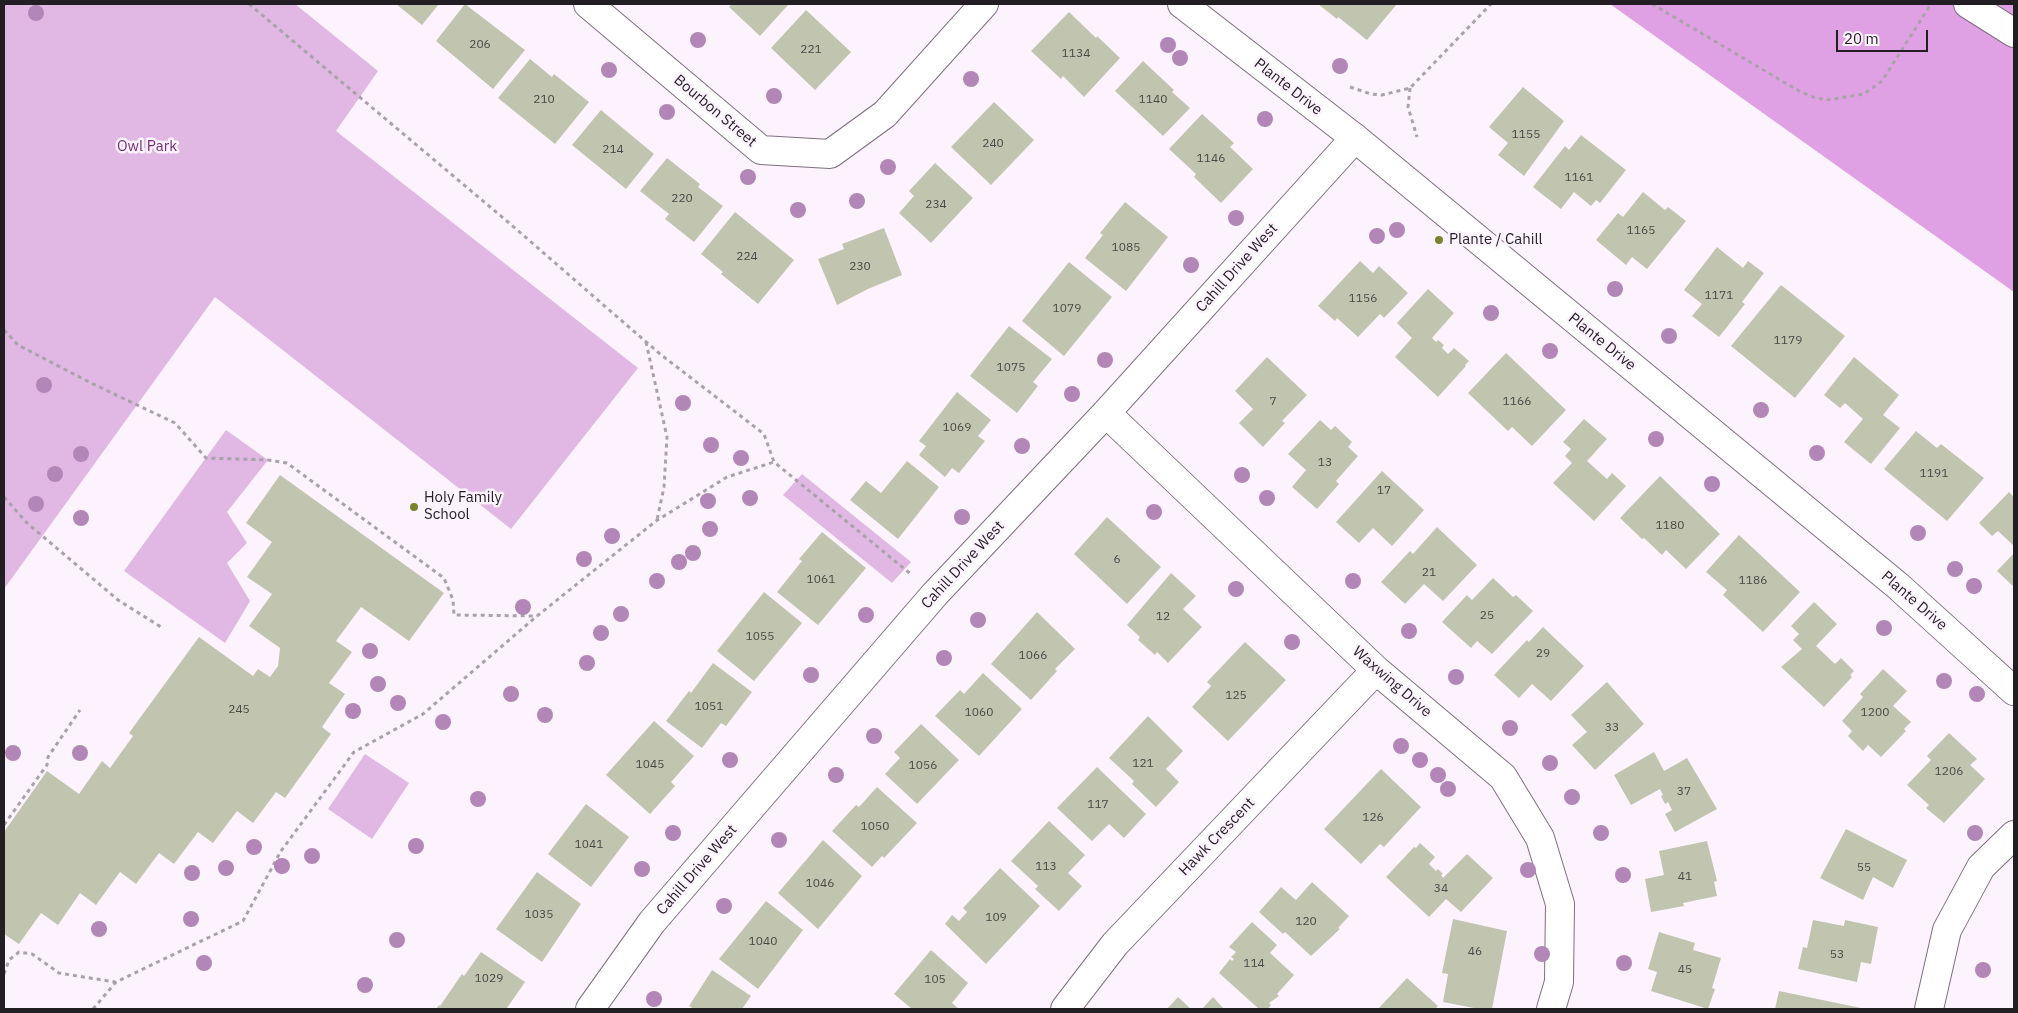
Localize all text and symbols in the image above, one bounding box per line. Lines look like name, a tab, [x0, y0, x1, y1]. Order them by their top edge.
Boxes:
scale bar	[1838, 20, 1930, 52]
text: 20 m	[1844, 29, 1879, 48]
house number: 206	[469, 38, 491, 52]
house number: 221	[800, 43, 822, 57]
house number: 1134	[1062, 47, 1090, 61]
street label: Plante Drive	[1250, 55, 1326, 119]
street label: Bourbon Street	[670, 71, 760, 151]
house number: 210	[533, 93, 555, 107]
house number: 1140	[1139, 93, 1167, 107]
house number: 1155	[1512, 128, 1540, 142]
house number: 240	[982, 137, 1004, 151]
park label: Owl Park	[117, 138, 177, 156]
house number: 214	[602, 143, 624, 157]
house number: 1146	[1197, 152, 1225, 166]
house number: 1161	[1565, 171, 1593, 185]
house number: 220	[671, 192, 693, 206]
house number: 234	[925, 198, 947, 212]
street label: Cahill Drive West	[1192, 220, 1282, 316]
house number: 1165	[1627, 224, 1655, 238]
place label: Plante / Cahill	[1449, 231, 1543, 249]
marker: Plante / Cahill	[1433, 234, 1445, 246]
house number: 1085	[1112, 241, 1140, 255]
house number: 224	[736, 250, 758, 264]
house number: 230	[849, 260, 871, 274]
house number: 1171	[1705, 289, 1733, 303]
house number: 1156	[1349, 292, 1377, 306]
house number: 1079	[1053, 302, 1081, 316]
street label: Plante Drive	[1565, 309, 1639, 375]
house number: 1179	[1774, 334, 1802, 348]
house number: 1075	[997, 361, 1025, 375]
house number: 7	[1269, 395, 1277, 409]
house number: 1166	[1503, 395, 1531, 409]
house number: 1069	[943, 421, 971, 435]
house number: 13	[1318, 456, 1332, 470]
house number: 1191	[1920, 467, 1948, 481]
house number: 17	[1377, 484, 1391, 498]
place label: Holy Family School	[424, 489, 502, 524]
marker: Holy Family School	[408, 501, 420, 513]
street label: Cahill Drive West	[918, 517, 1008, 613]
house number: 1180	[1656, 519, 1684, 533]
house number: 6	[1113, 553, 1121, 567]
house number: 21	[1422, 566, 1436, 580]
street label: Plante Drive	[1877, 567, 1951, 635]
house number: 1061	[807, 573, 835, 587]
house number: 1186	[1739, 574, 1767, 588]
house number: 25	[1480, 609, 1494, 623]
house number: 12	[1156, 610, 1170, 624]
house number: 1055	[746, 630, 774, 644]
street label: Waxwing Drive	[1349, 643, 1435, 721]
house number: 29	[1536, 647, 1550, 661]
house number: 1066	[1019, 649, 1047, 663]
house number: 125	[1225, 689, 1247, 703]
house number: 1051	[695, 700, 723, 714]
house number: 245	[228, 703, 250, 717]
house number: 1060	[965, 706, 993, 720]
house number: 1200	[1861, 706, 1889, 720]
house number: 33	[1605, 721, 1619, 735]
house number: 121	[1132, 757, 1154, 771]
house number: 1045	[636, 758, 664, 772]
house number: 1056	[909, 759, 937, 773]
house number: 1206	[1935, 765, 1963, 779]
house number: 37	[1677, 785, 1691, 799]
street label: Hawk Crescent	[1175, 794, 1259, 880]
house number: 117	[1087, 798, 1109, 812]
house number: 126	[1362, 811, 1384, 825]
house number: 1050	[861, 820, 889, 834]
street label: Cahill Drive West	[653, 821, 741, 919]
house number: 1041	[575, 838, 603, 852]
house number: 113	[1035, 860, 1057, 874]
house number: 55	[1857, 861, 1871, 875]
house number: 41	[1678, 870, 1692, 884]
house number: 1046	[806, 877, 834, 891]
house number: 34	[1434, 882, 1448, 896]
house number: 1035	[525, 908, 553, 922]
house number: 109	[985, 911, 1007, 925]
house number: 120	[1295, 915, 1317, 929]
house number: 1040	[749, 935, 777, 949]
house number: 46	[1468, 945, 1482, 959]
house number: 53	[1830, 948, 1844, 962]
house number: 114	[1243, 957, 1265, 971]
house number: 45	[1678, 963, 1692, 977]
house number: 1029	[475, 972, 503, 986]
house number: 105	[924, 973, 946, 987]

